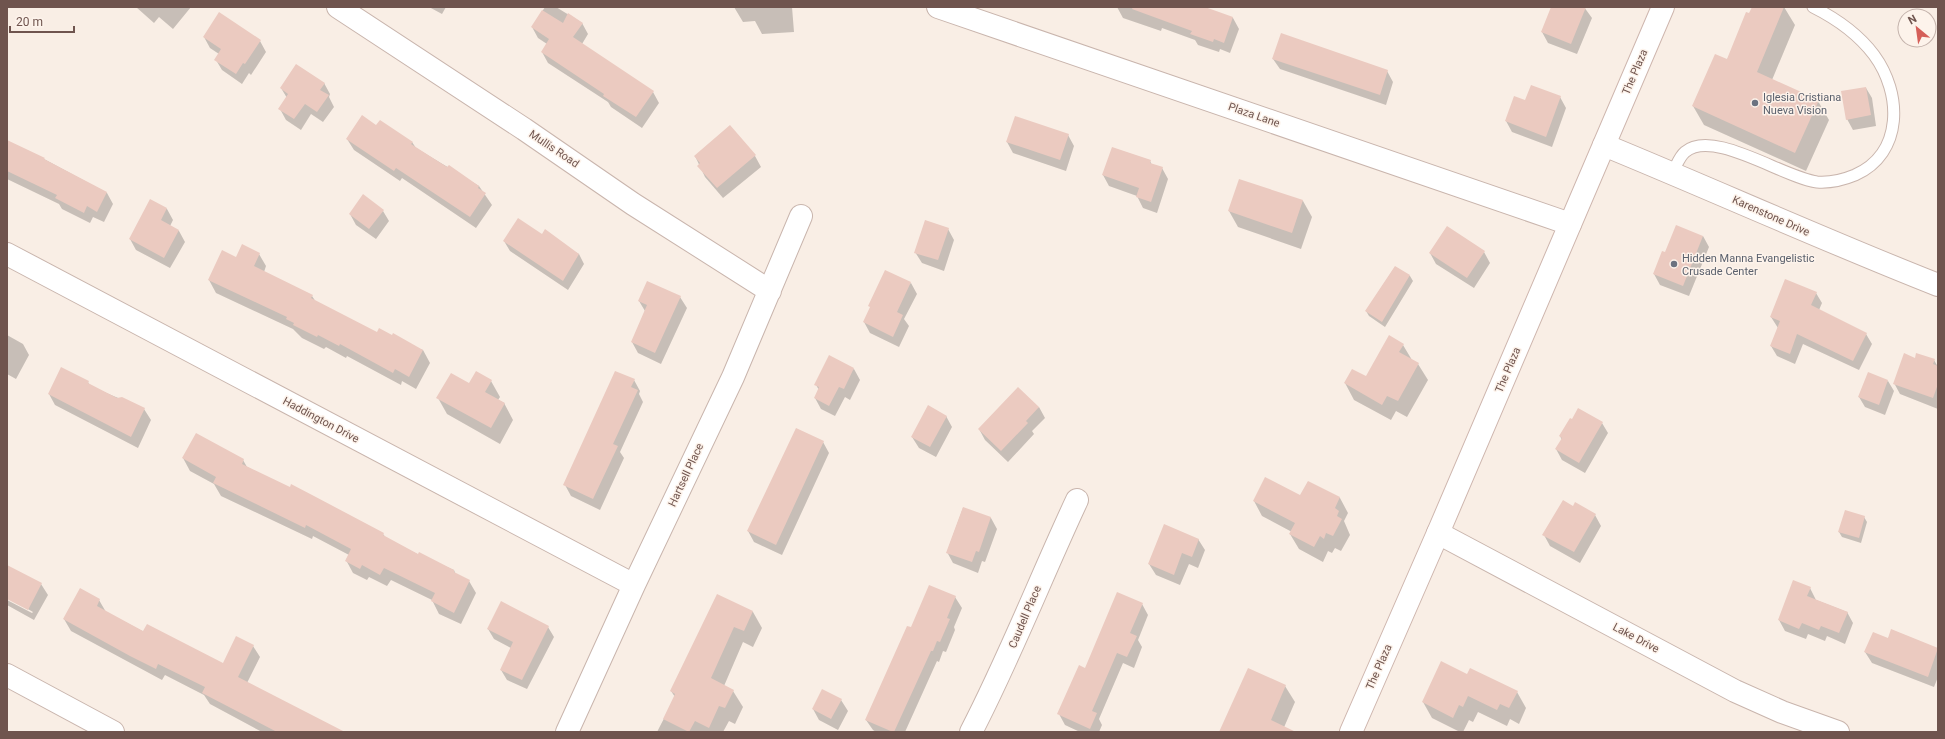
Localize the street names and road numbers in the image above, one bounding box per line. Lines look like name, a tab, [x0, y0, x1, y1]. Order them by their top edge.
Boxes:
street label: The Plaza	[1620, 47, 1650, 97]
street label: Plaza Lane	[1227, 100, 1282, 130]
street label: Mullis Road	[527, 128, 581, 170]
street label: Karenstone Drive	[1730, 193, 1812, 239]
street label: The Plaza	[1493, 345, 1523, 395]
street label: Haddington Drive	[281, 394, 361, 446]
street label: Hartsell Place	[666, 441, 706, 509]
street label: Caudell Place	[1006, 584, 1044, 650]
street label: Lake Drive	[1611, 620, 1662, 656]
street label: The Plaza	[1363, 642, 1395, 692]

